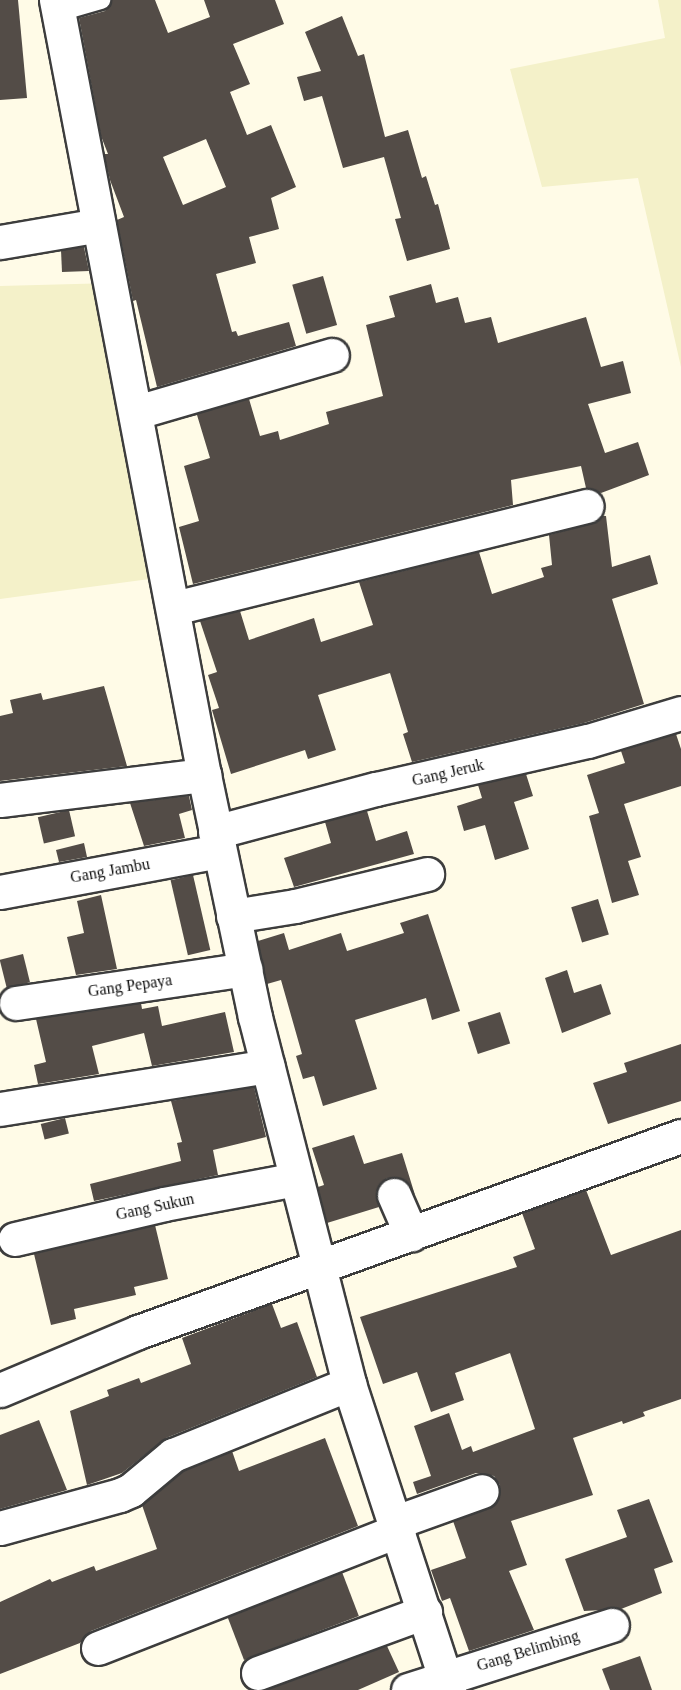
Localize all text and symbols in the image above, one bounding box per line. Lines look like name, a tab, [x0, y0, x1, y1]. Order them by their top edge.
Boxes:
street label: Gang Jeruk	[410, 755, 486, 791]
street label: Gang Jambu	[69, 855, 151, 887]
street label: Gang Pepaya	[87, 971, 173, 1001]
street label: Gang Sukun	[114, 1189, 196, 1225]
street label: Gang Belimbing	[474, 1626, 582, 1676]

